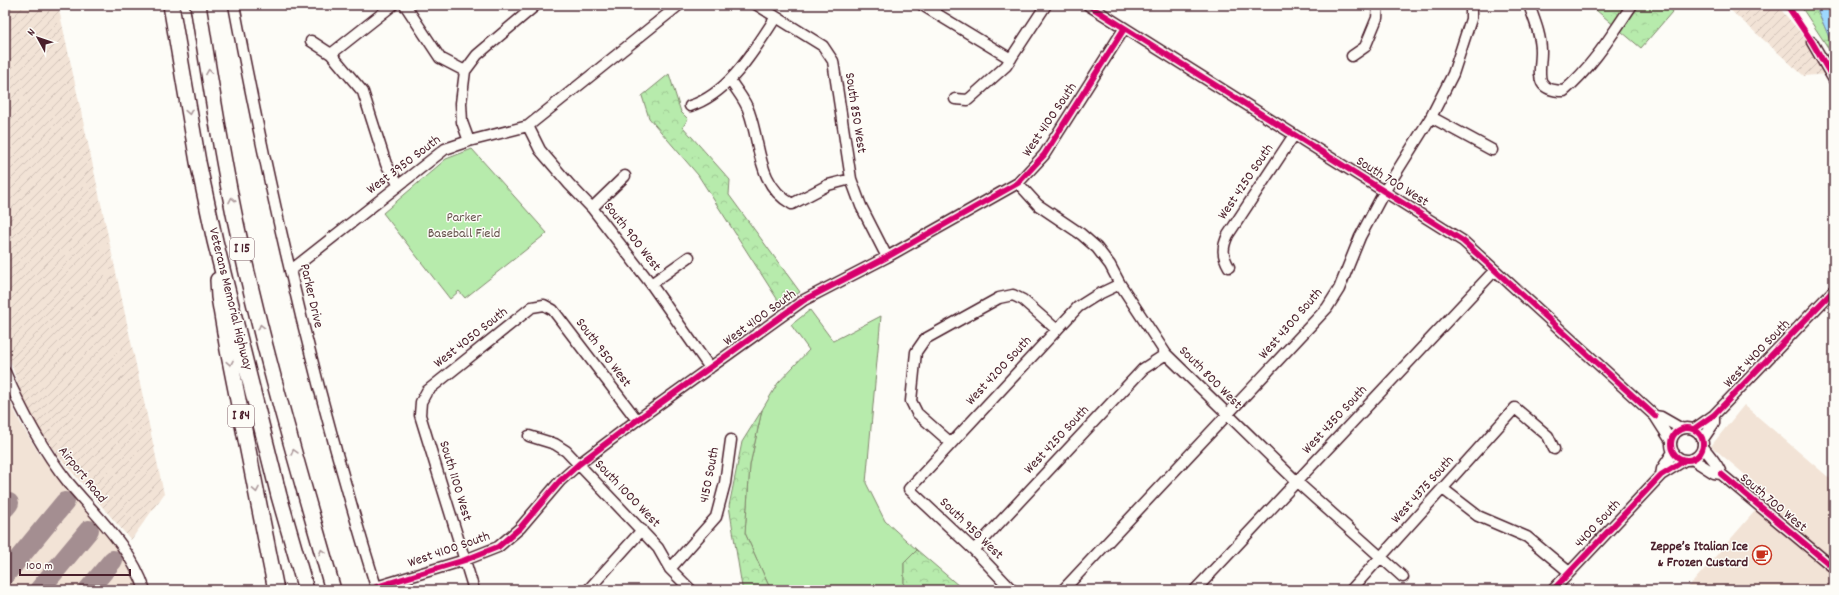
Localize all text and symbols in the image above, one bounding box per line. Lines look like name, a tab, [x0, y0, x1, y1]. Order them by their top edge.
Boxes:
north arrow	[18, 18, 58, 58]
text: N	[24, 25, 40, 40]
one-way arrow	[205, 69, 214, 75]
street label: South 850 West	[839, 71, 871, 155]
street label: West 4100 South	[1018, 79, 1082, 161]
one-way arrow	[184, 109, 193, 116]
street label: West 3950 South	[363, 130, 445, 200]
street label: West 4250 South	[1213, 140, 1279, 224]
street label: South 700 West	[1352, 152, 1432, 212]
one-way arrow	[228, 197, 237, 203]
street label: South 900 West	[598, 198, 666, 276]
park label: Parker Baseball Field	[428, 208, 500, 244]
street label: Veterans Memorial Highway	[203, 226, 257, 373]
road number: I 15	[230, 238, 254, 260]
street label: Parker Drive	[294, 262, 328, 330]
street label: West 4300 South	[1254, 284, 1328, 364]
street label: West 4100 South	[719, 285, 801, 351]
street label: West 4050 South	[430, 303, 512, 373]
street label: South 950 West	[570, 314, 636, 392]
street label: West 4400 South	[1719, 315, 1795, 393]
one-way arrow	[257, 323, 265, 330]
street label: West 4200 South	[961, 332, 1037, 410]
street label: South 800 West	[1174, 342, 1246, 414]
one-way arrow	[226, 359, 234, 366]
street label: West 4350 South	[1298, 381, 1372, 459]
street label: West 4250 South	[1020, 401, 1094, 479]
road number: I 84	[228, 405, 254, 427]
street label: South 1100 West	[433, 438, 477, 524]
street label: Airport Road	[53, 442, 111, 508]
street label: 4150 South	[695, 445, 725, 505]
one-way arrow	[291, 449, 299, 456]
street label: West 4375 South	[1387, 452, 1459, 528]
street label: South 1000 West	[589, 456, 665, 532]
street label: South 700 West	[1735, 469, 1811, 537]
one-way arrow	[251, 487, 259, 493]
street label: South 950 West	[934, 493, 1008, 565]
street label: 4400 South	[1570, 495, 1626, 553]
street label: West 4100 South	[405, 527, 493, 573]
place label: Zeppe’s Italian Ice & Frozen Custard	[1650, 537, 1748, 573]
cafe icon: Zeppe’s Italian Ice & Frozen Custard	[1751, 544, 1773, 566]
one-way arrow	[318, 549, 327, 556]
scale bar	[20, 551, 130, 577]
text: 100 m	[26, 558, 53, 575]

